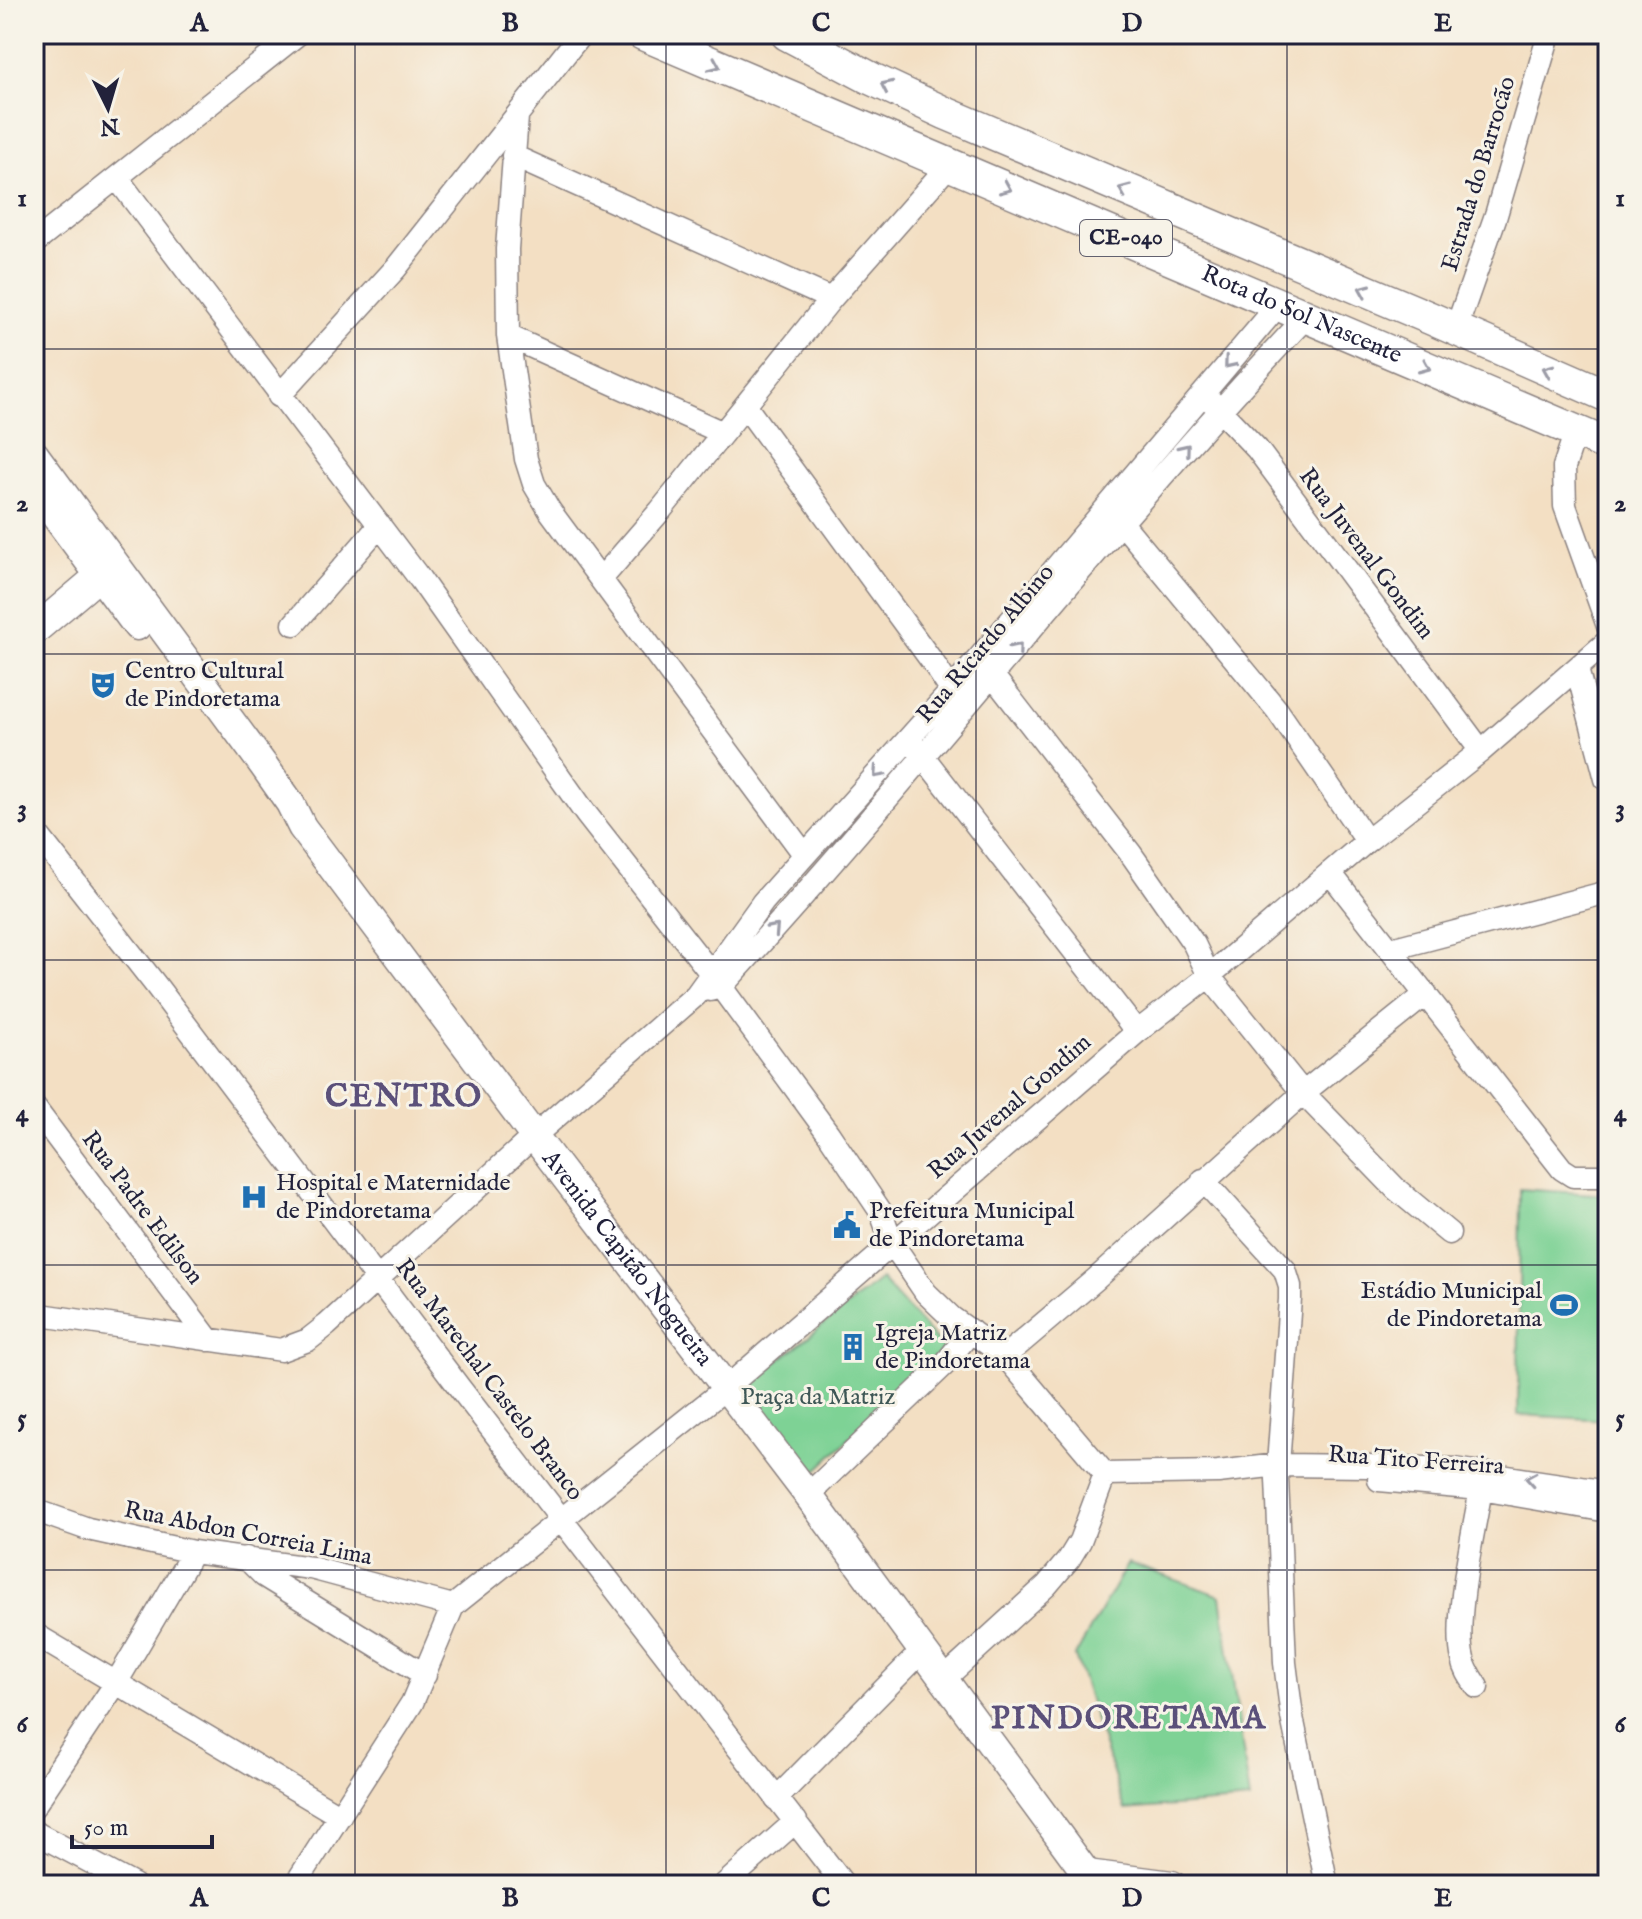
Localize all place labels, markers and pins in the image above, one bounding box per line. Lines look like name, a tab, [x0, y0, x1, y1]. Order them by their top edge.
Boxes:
place label: Centro Cultural de Pindoretama	[125, 656, 284, 715]
theatre icon: Centro Cultural de Pindoretama	[88, 670, 118, 700]
place label: Hospital e Maternidade de Pindoretama	[276, 1168, 511, 1227]
hospital icon: Hospital e Maternidade de Pindoretama	[239, 1182, 269, 1212]
place label: Prefeitura Municipal de Pindoretama	[869, 1196, 1075, 1255]
public building icon: Prefeitura Municipal de Pindoretama	[832, 1210, 862, 1240]
place label: Estádio Municipal de Pindoretama	[1361, 1276, 1543, 1335]
sports icon: Estádio Municipal de Pindoretama	[1549, 1290, 1579, 1320]
place label: Igreja Matriz de Pindoretama	[875, 1318, 1031, 1377]
building icon: Igreja Matriz de Pindoretama	[838, 1332, 868, 1362]

